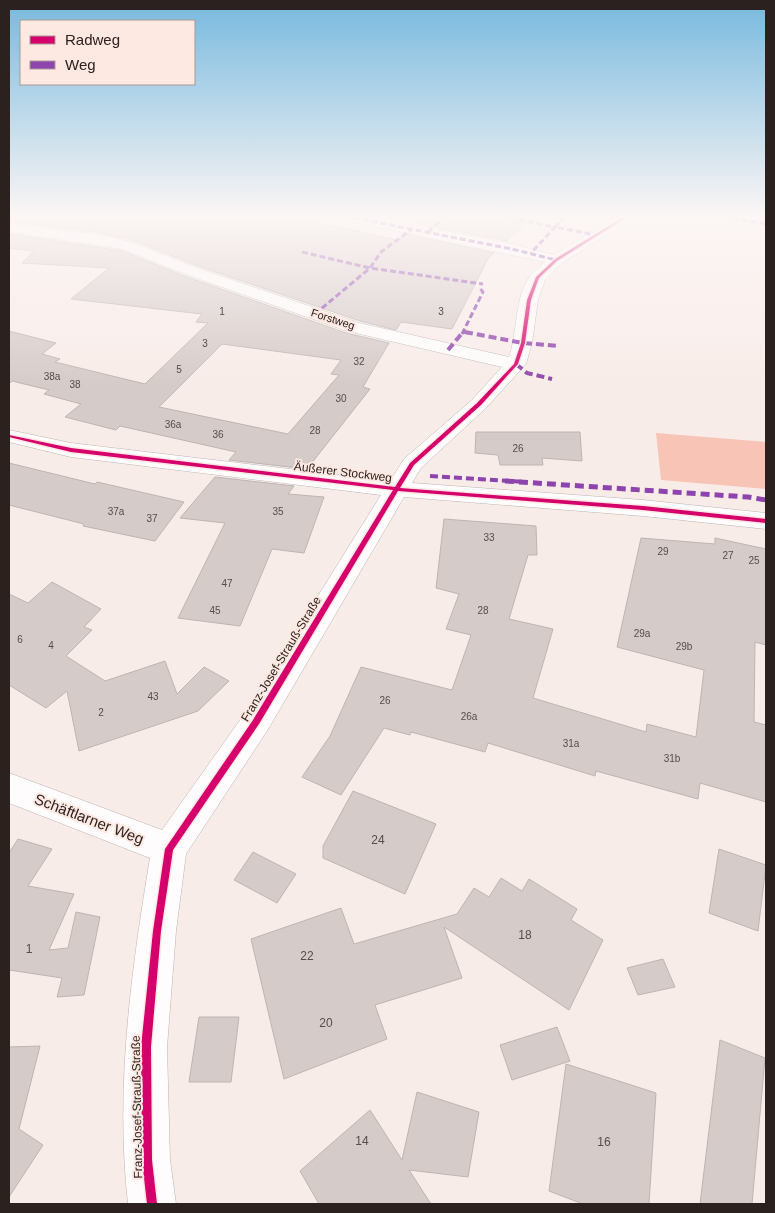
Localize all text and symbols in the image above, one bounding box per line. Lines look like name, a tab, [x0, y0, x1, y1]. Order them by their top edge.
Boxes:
legend	[20, 20, 195, 85]
text: Radweg	[65, 31, 120, 48]
text: Weg	[65, 56, 96, 73]
house number: 1	[219, 306, 225, 317]
street label: Forstweg	[310, 306, 356, 332]
house number: 3	[438, 306, 444, 317]
house number: 3	[202, 338, 208, 349]
house number: 32	[353, 356, 365, 367]
house number: 5	[176, 364, 182, 375]
house number: 38a	[44, 371, 61, 382]
house number: 38	[69, 379, 81, 390]
house number: 30	[335, 393, 347, 404]
house number: 36a	[165, 419, 182, 430]
house number: 28	[309, 425, 321, 436]
house number: 36	[212, 429, 224, 440]
house number: 26	[512, 443, 524, 454]
street label: Äußerer Stockweg	[293, 459, 393, 485]
house number: 37a	[108, 506, 125, 517]
house number: 35	[272, 506, 284, 517]
house number: 37	[146, 513, 158, 524]
house number: 33	[483, 532, 495, 543]
house number: 29	[657, 546, 669, 557]
house number: 27	[722, 550, 734, 561]
house number: 25	[748, 555, 760, 566]
house number: 47	[221, 578, 233, 589]
street label: Franz-Josef-Strauß-Straße	[238, 594, 324, 724]
house number: 45	[209, 605, 221, 616]
house number: 28	[477, 605, 489, 616]
house number: 29a	[634, 628, 651, 639]
house number: 6	[17, 634, 23, 645]
house number: 4	[48, 640, 54, 651]
house number: 29b	[676, 641, 693, 652]
house number: 43	[147, 691, 159, 702]
house number: 26	[379, 695, 391, 706]
house number: 2	[98, 707, 104, 718]
house number: 26a	[461, 711, 478, 722]
house number: 31a	[563, 738, 580, 749]
house number: 31b	[664, 753, 681, 764]
street label: Schäftlarner Weg	[32, 790, 146, 847]
house number: 24	[371, 833, 385, 847]
house number: 18	[518, 928, 532, 942]
house number: 1	[26, 942, 33, 956]
house number: 22	[300, 949, 314, 963]
house number: 20	[319, 1016, 333, 1030]
street label: Franz-Josef-Strauß-Straße	[129, 1035, 145, 1179]
house number: 14	[355, 1134, 369, 1148]
house number: 16	[597, 1135, 611, 1149]

